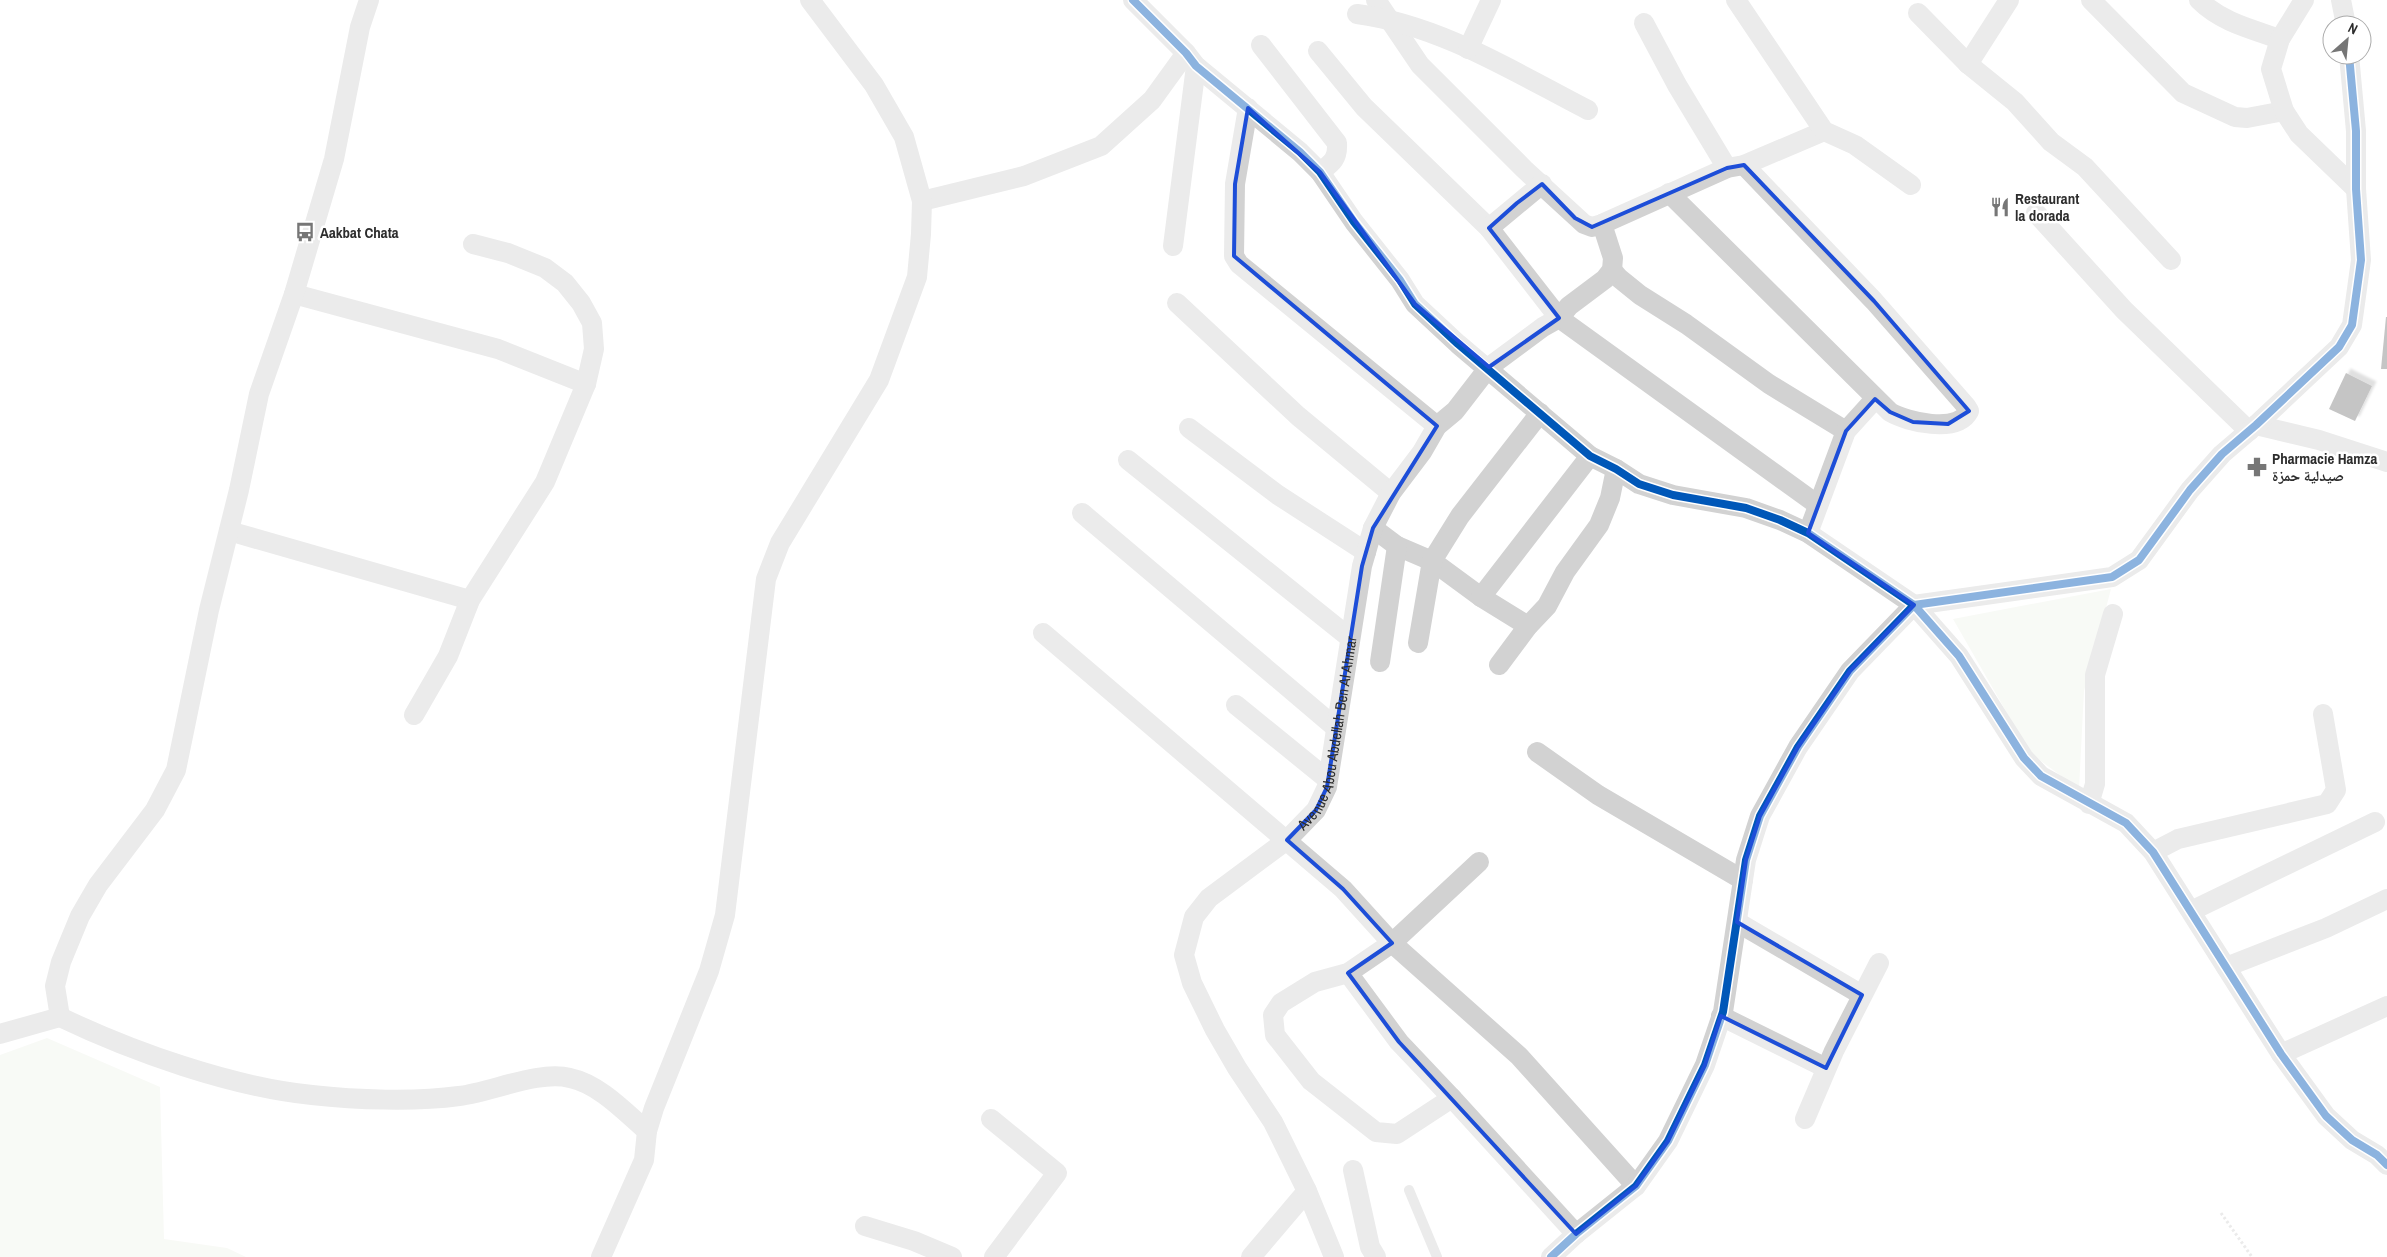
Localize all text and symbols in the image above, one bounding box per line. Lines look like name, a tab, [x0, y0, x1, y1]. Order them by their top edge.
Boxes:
north arrow	[2322, 15, 2372, 65]
text: N	[2345, 19, 2361, 38]
place label: Restaurant la dorada	[2015, 188, 2079, 226]
restaurant icon: Restaurant la dorada	[1989, 196, 2011, 218]
bus stop icon: Aakbat Chata	[294, 221, 316, 243]
place label: Aakbat Chata	[320, 222, 399, 243]
place label: Pharmacie Hamza صيدلية حمزة	[2272, 448, 2377, 486]
pharmacy icon: Pharmacie Hamza صيدلية حمزة	[2246, 456, 2268, 478]
street label: Avenue Abou Abdellah Ben Al Ahmar	[1291, 635, 1361, 835]

